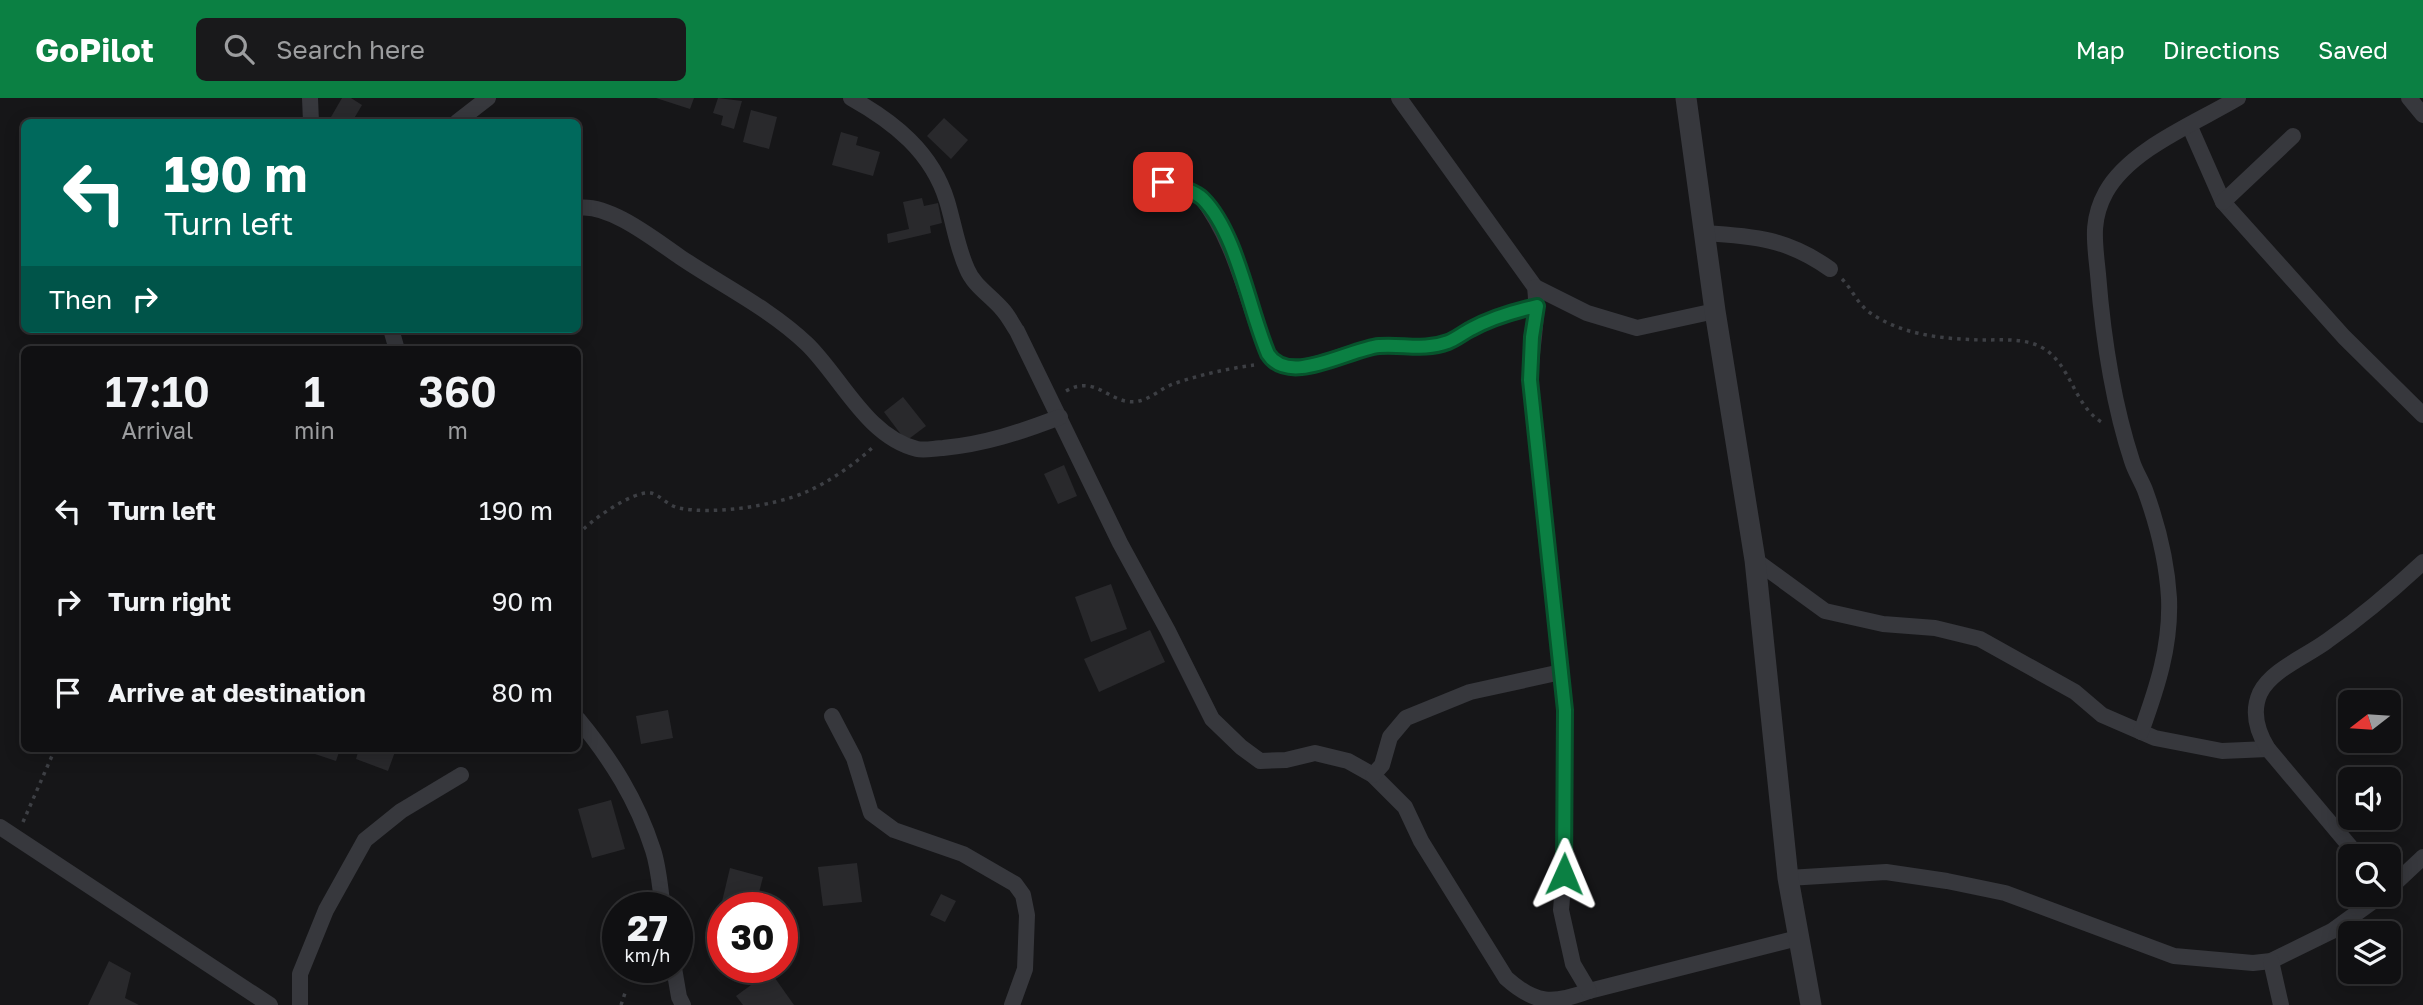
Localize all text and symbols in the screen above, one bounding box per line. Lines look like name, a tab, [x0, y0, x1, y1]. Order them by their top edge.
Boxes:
search box	[196, 18, 686, 81]
text: GoPilot	[35, 30, 154, 69]
icon: search	[220, 30, 258, 68]
text: Search here	[276, 34, 425, 65]
text: Map	[2076, 35, 2125, 64]
text: Directions	[2163, 35, 2280, 64]
text: Saved	[2318, 35, 2388, 64]
text: 190 m	[164, 144, 307, 203]
icon: left	[49, 147, 140, 238]
pin	[1133, 152, 1193, 212]
icon: arrive	[1144, 163, 1182, 201]
text: Turn left	[164, 204, 293, 242]
icon: right	[126, 280, 164, 318]
text: Then	[49, 284, 112, 315]
text: 17:10	[105, 366, 210, 416]
text: 1	[304, 366, 325, 416]
text: 360	[419, 366, 497, 416]
text: Arrival	[121, 416, 193, 444]
text: min	[294, 416, 335, 444]
text: m	[448, 416, 468, 444]
icon: left	[49, 492, 87, 530]
text: Turn left	[108, 495, 216, 526]
text: 190 m	[479, 495, 553, 526]
icon: right	[49, 583, 87, 621]
text: Turn right	[108, 586, 231, 617]
text: 90 m	[492, 586, 553, 617]
icon: arrive	[49, 674, 87, 712]
text: Arrive at destination	[108, 677, 366, 708]
text: 80 m	[492, 677, 553, 708]
north arrow	[2338, 690, 2401, 752]
map controls	[2338, 690, 2401, 984]
button: sound	[2338, 767, 2401, 830]
position arrow	[1527, 837, 1601, 911]
button: search	[2338, 844, 2401, 907]
speed limit sign: 30	[707, 892, 798, 983]
text: 27	[627, 907, 668, 949]
button: layers	[2338, 921, 2401, 984]
text: km/h	[625, 944, 670, 966]

